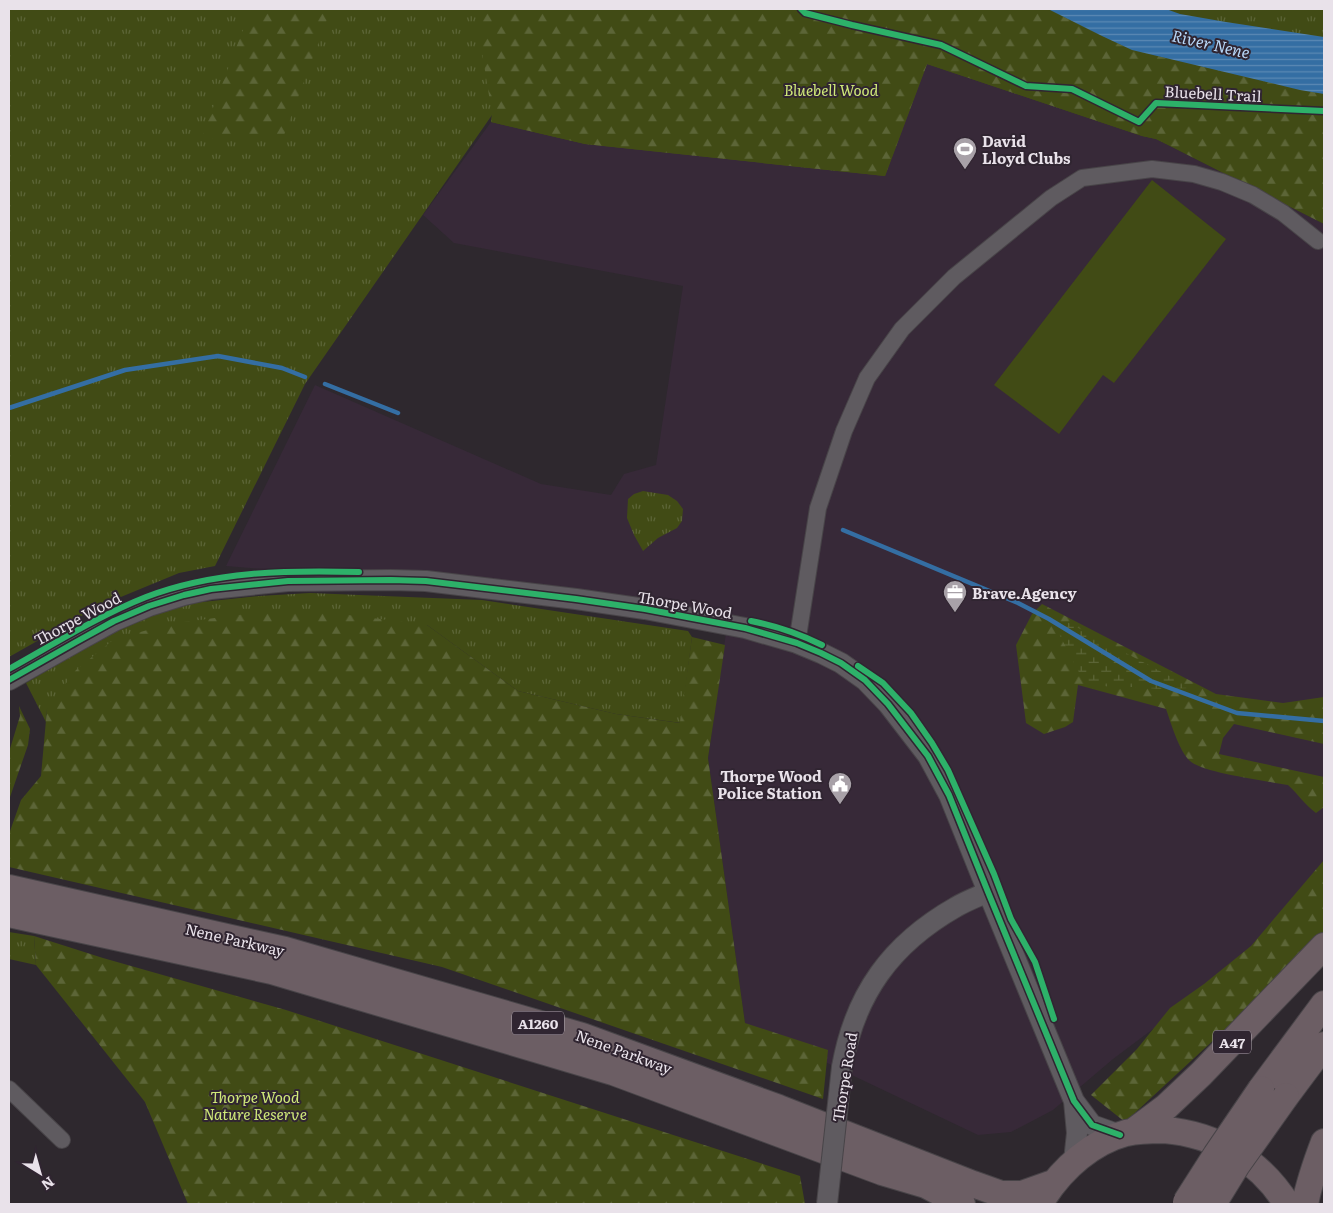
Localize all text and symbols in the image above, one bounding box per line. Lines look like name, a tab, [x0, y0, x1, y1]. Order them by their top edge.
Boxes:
water label: River Nene	[1170, 22, 1252, 64]
park label: Bluebell Wood	[784, 78, 879, 101]
street label: Bluebell Trail	[1164, 79, 1262, 107]
place label: David Lloyd Clubs	[982, 129, 1071, 169]
sports icon: David Lloyd Clubs	[952, 136, 978, 170]
office icon: Brave.Agency	[942, 579, 968, 613]
place label: Brave.Agency	[972, 581, 1078, 604]
street label: Thorpe Wood	[636, 584, 734, 624]
street label: Thorpe Wood	[29, 585, 125, 651]
place label: Thorpe Wood Police Station	[717, 764, 823, 804]
public building icon: Thorpe Wood Police Station	[827, 771, 853, 805]
street label: Nene Parkway	[183, 916, 287, 962]
road number: A1260	[512, 1011, 564, 1034]
street label: Nene Parkway	[572, 1023, 676, 1079]
street label: Thorpe Road	[826, 1030, 862, 1124]
road number: A47	[1213, 1030, 1251, 1054]
park label: Thorpe Wood Nature Reserve	[203, 1085, 307, 1125]
north arrow	[15, 1148, 65, 1198]
text: N	[38, 1173, 59, 1196]

